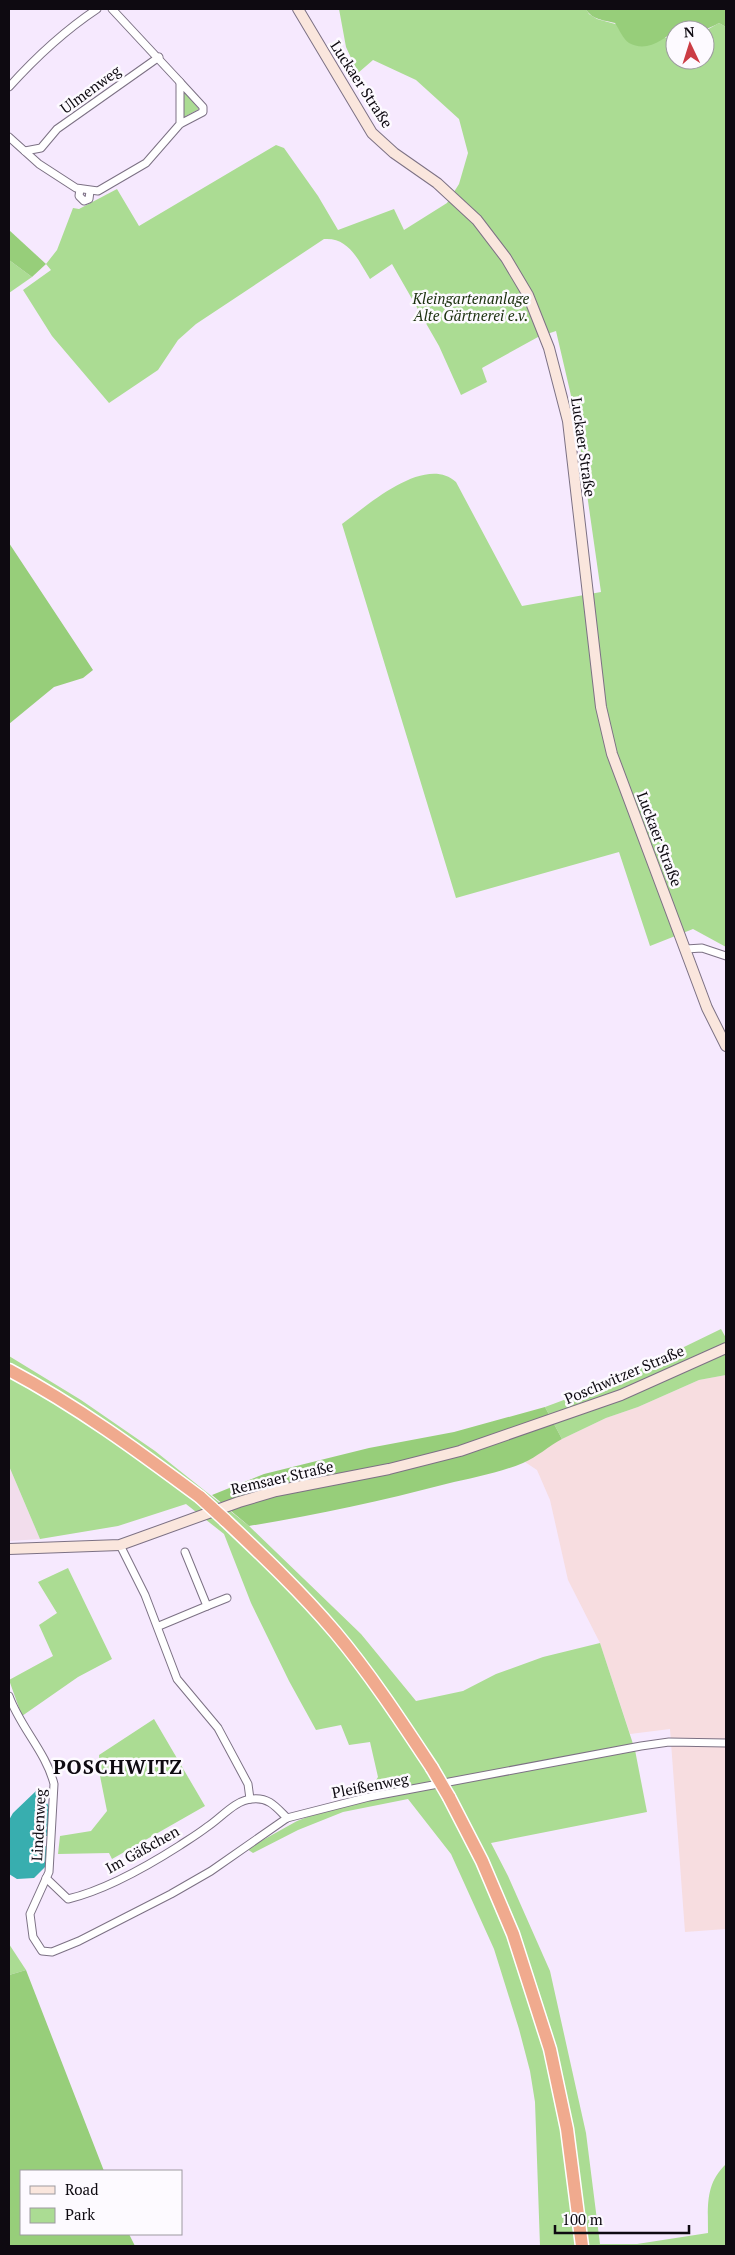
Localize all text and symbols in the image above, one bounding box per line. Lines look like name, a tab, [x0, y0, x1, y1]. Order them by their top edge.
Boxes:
north arrow	[665, 20, 715, 70]
text: N	[683, 22, 695, 41]
street label: Luckaer Straße	[326, 37, 398, 131]
street label: Ulmenweg	[56, 60, 125, 118]
park label: Kleingartenanlage Alte Gärtnerei e.v.	[412, 288, 530, 325]
street label: Luckaer Straße	[567, 396, 601, 498]
street label: Luckaer Straße	[633, 789, 687, 889]
street label: Poschwitzer Straße	[561, 1340, 687, 1408]
street label: Remsaer Straße	[229, 1455, 335, 1499]
district label: POSCHWITZ	[53, 1753, 183, 1780]
street label: Pleißenweg	[330, 1768, 411, 1802]
street label: Lindenweg	[26, 1787, 50, 1862]
street label: Im Gäßchen	[101, 1820, 183, 1878]
legend	[20, 2170, 182, 2235]
text: Road	[65, 2179, 98, 2199]
scale bar	[555, 2202, 689, 2234]
text: Park	[65, 2204, 95, 2224]
text: 100 m	[562, 2209, 603, 2229]

